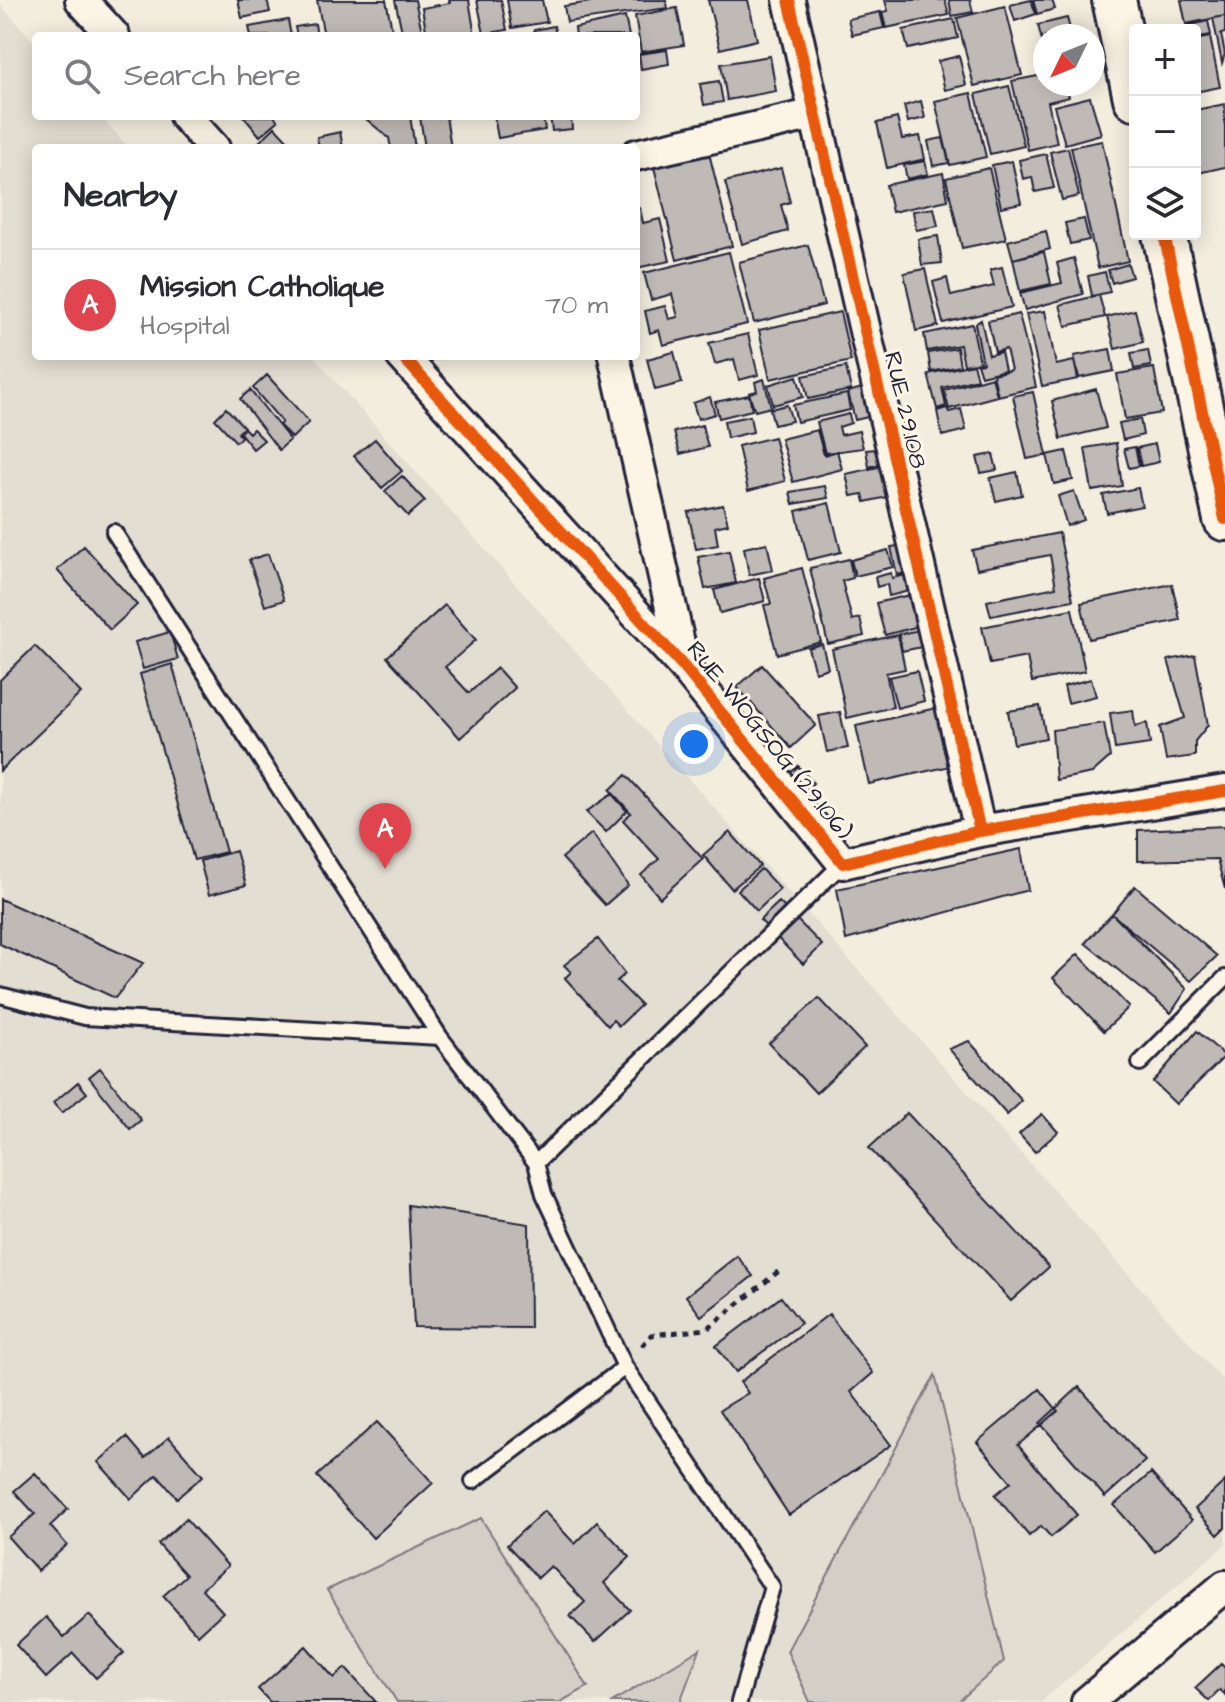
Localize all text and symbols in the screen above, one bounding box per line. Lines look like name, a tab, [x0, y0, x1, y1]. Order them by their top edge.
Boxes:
north arrow	[1033, 24, 1105, 96]
map controls	[1129, 24, 1201, 240]
button: +	[1129, 24, 1201, 96]
search box	[32, 32, 640, 120]
icon: search	[60, 54, 104, 98]
text: Search here	[124, 55, 301, 97]
button: −	[1129, 96, 1201, 168]
button: layers	[1129, 168, 1201, 240]
text: Nearby	[64, 172, 178, 220]
text: Mission Catholique	[140, 266, 384, 308]
text: A	[82, 287, 98, 323]
text: 70 m	[545, 287, 608, 323]
text: Hospital	[140, 308, 230, 344]
street label: RUE 29.108	[875, 348, 935, 472]
street label: RUE WOGSOG (29.106)	[678, 634, 860, 847]
your location	[674, 724, 714, 764]
pin: A	[359, 803, 411, 869]

